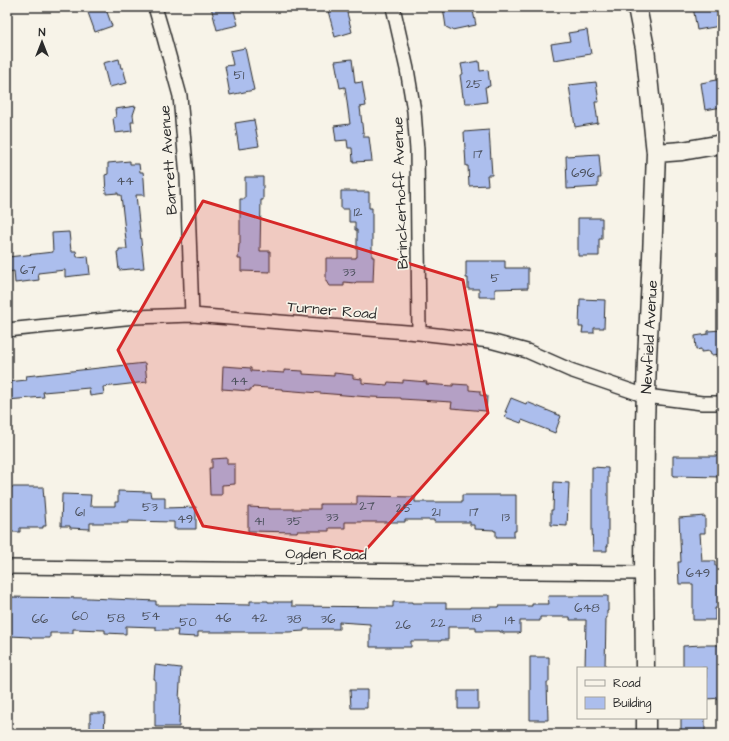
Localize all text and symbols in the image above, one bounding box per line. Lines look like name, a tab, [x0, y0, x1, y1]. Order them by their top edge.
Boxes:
north arrow	[22, 22, 62, 62]
text: N	[39, 25, 46, 40]
house number: 51	[234, 66, 245, 84]
house number: 25	[466, 75, 482, 93]
street label: Barrett Avenue	[154, 104, 183, 215]
street label: Brinckerhoff Avenue	[387, 117, 414, 269]
house number: 17	[473, 145, 483, 163]
house number: 696	[571, 164, 595, 182]
house number: 44	[116, 172, 134, 190]
house number: 12	[353, 203, 363, 221]
house number: 67	[20, 261, 36, 279]
house number: 33	[342, 263, 356, 281]
house number: 5	[490, 269, 500, 287]
street label: Newfield Avenue	[636, 280, 663, 394]
street label: Turner Road	[286, 296, 378, 325]
house number: 44	[230, 372, 248, 390]
house number: 27	[359, 497, 375, 515]
house number: 53	[142, 498, 158, 516]
house number: 25	[396, 499, 412, 517]
house number: 61	[75, 503, 85, 521]
house number: 21	[431, 503, 441, 521]
house number: 17	[469, 503, 479, 521]
house number: 33	[325, 508, 339, 526]
house number: 13	[502, 508, 511, 526]
house number: 49	[177, 510, 193, 528]
house number: 41	[254, 512, 265, 530]
house number: 35	[286, 512, 302, 530]
street label: Ogden Road	[285, 543, 367, 567]
house number: 649	[686, 564, 710, 582]
house number: 648	[574, 599, 600, 617]
house number: 60	[72, 607, 88, 625]
house number: 54	[142, 607, 160, 625]
house number: 58	[107, 609, 125, 627]
house number: 46	[215, 609, 232, 627]
house number: 42	[251, 609, 268, 627]
house number: 18	[472, 609, 483, 627]
house number: 66	[32, 610, 48, 628]
house number: 38	[286, 610, 302, 628]
house number: 36	[321, 610, 335, 628]
house number: 14	[505, 611, 515, 629]
house number: 50	[179, 613, 197, 631]
house number: 22	[431, 614, 446, 632]
house number: 26	[395, 616, 411, 634]
legend	[577, 667, 707, 719]
text: Road	[613, 675, 641, 692]
text: Building	[613, 695, 651, 713]

